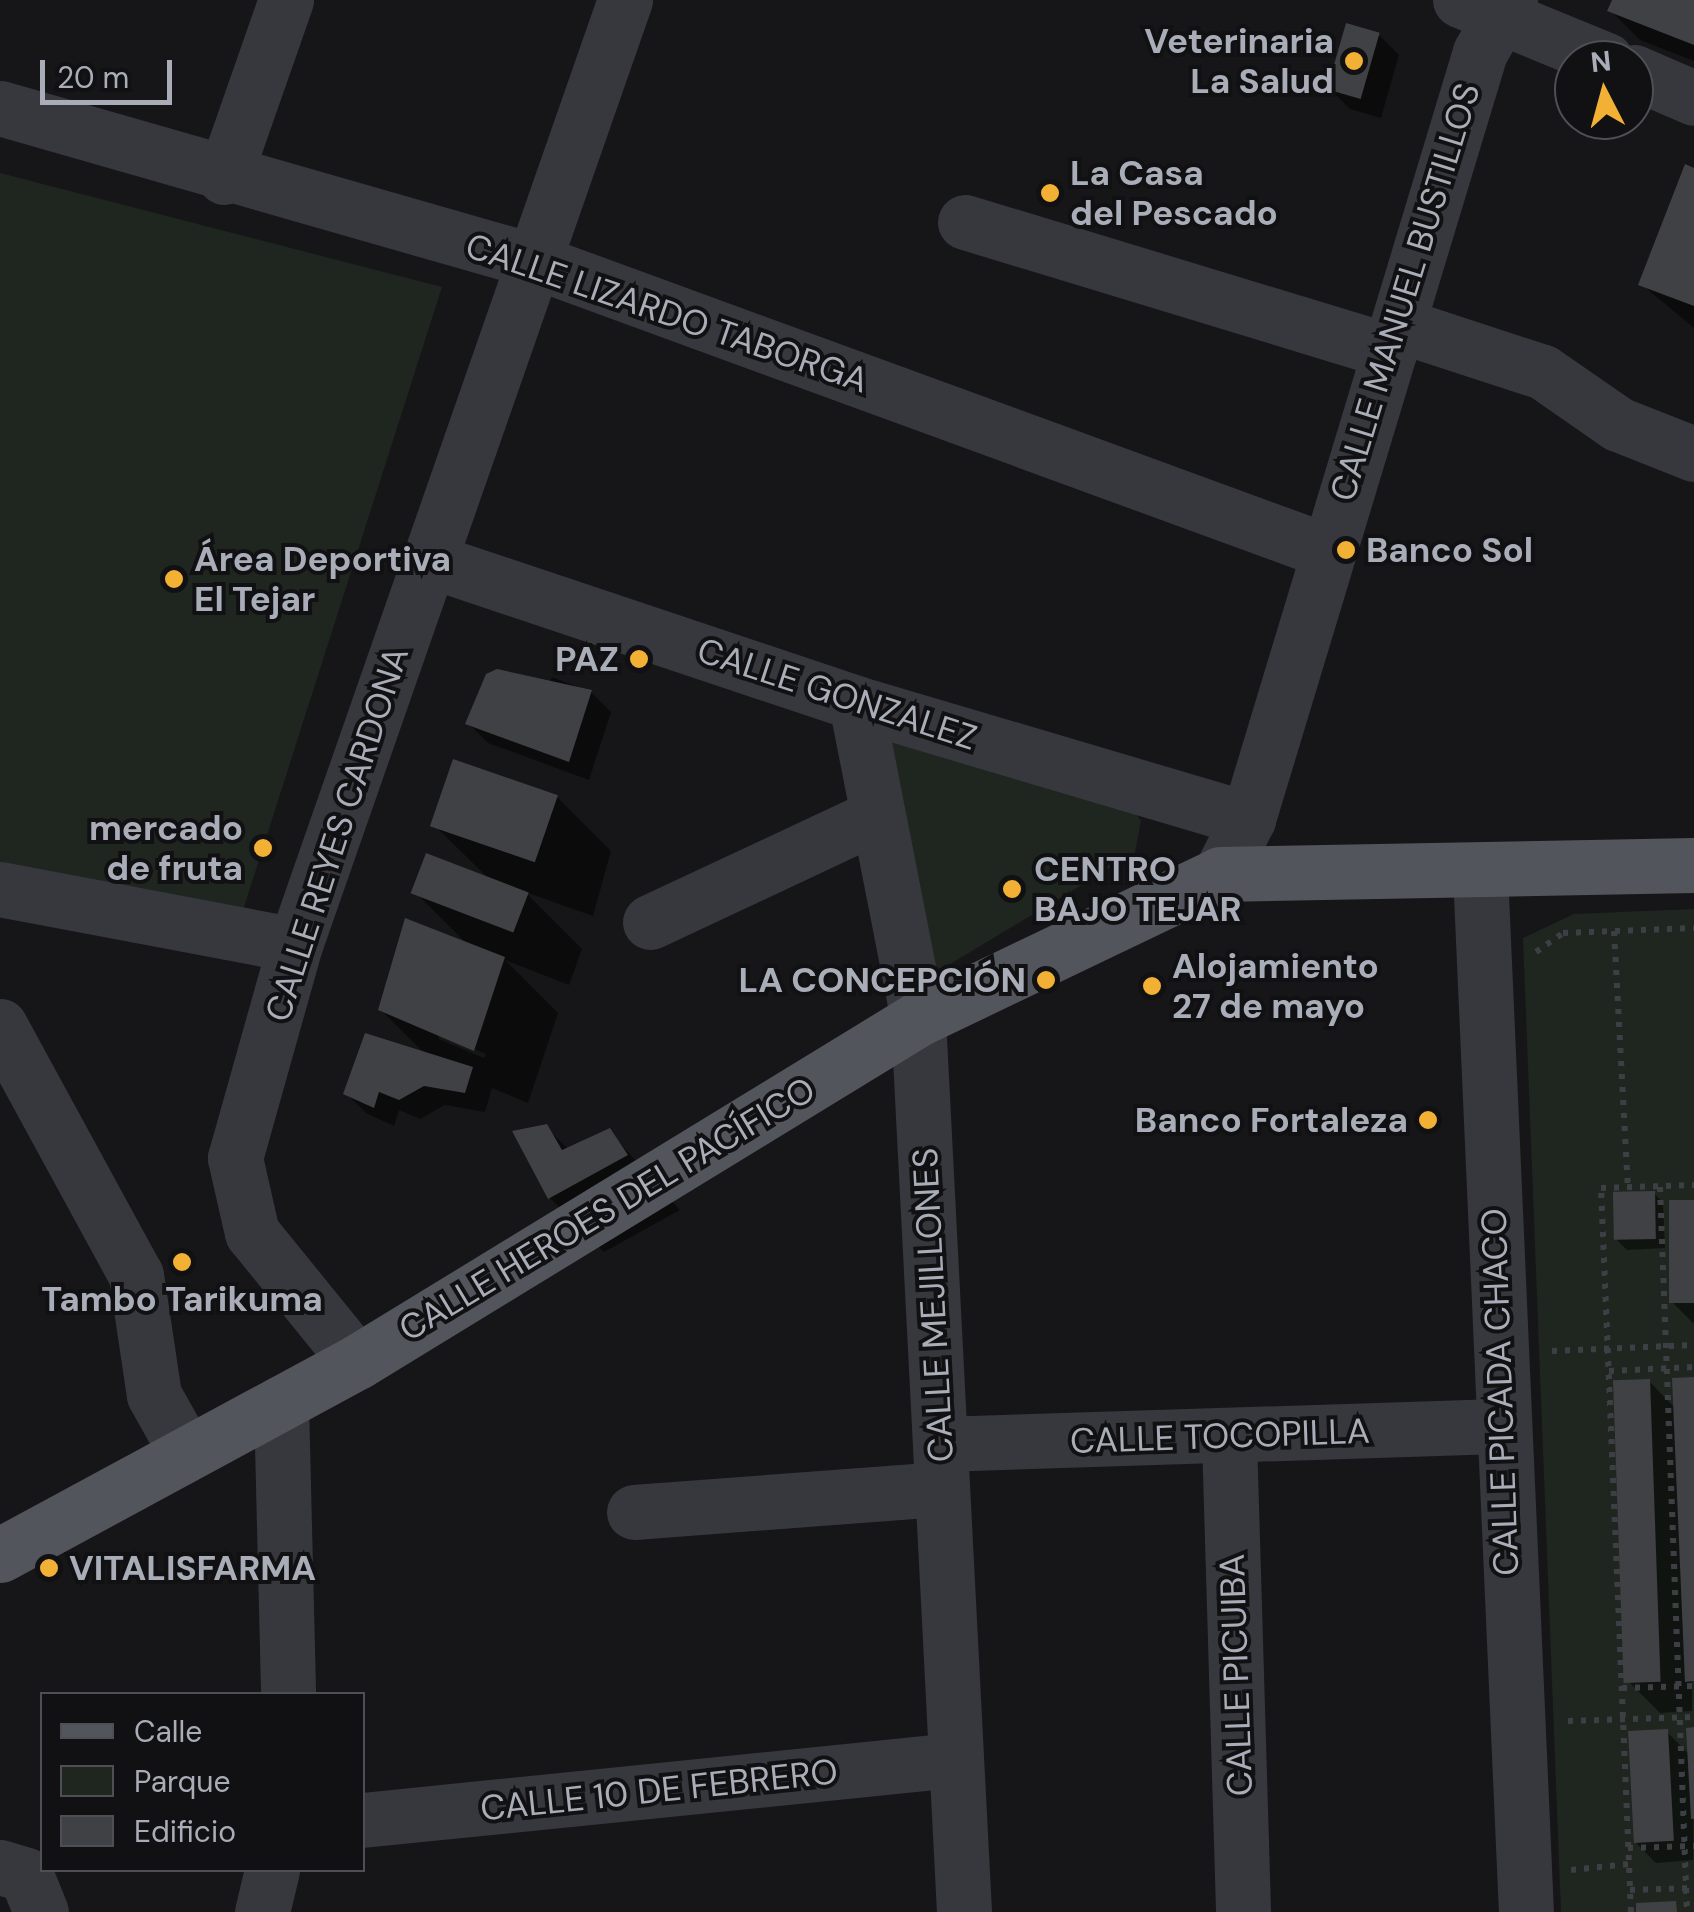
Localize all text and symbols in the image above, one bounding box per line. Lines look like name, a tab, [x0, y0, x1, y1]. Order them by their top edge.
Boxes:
place label: Veterinaria La Salud	[1144, 20, 1334, 102]
scale bar	[45, 40, 178, 102]
north arrow	[1554, 40, 1654, 140]
text: N	[1589, 42, 1613, 81]
marker: Veterinaria La Salud	[1343, 50, 1365, 72]
text: 20 m	[57, 58, 129, 97]
street label: CALLE MANUEL BUSTILLOS	[1321, 78, 1489, 506]
place label: La Casa del Pescado	[1070, 152, 1278, 234]
marker: La Casa del Pescado	[1039, 182, 1061, 204]
street label: CALLE LIZARDO TABORGA	[460, 224, 874, 402]
place label: Banco Sol	[1366, 529, 1533, 571]
place label: Área Deportiva El Tejar	[194, 538, 451, 620]
marker: Banco Sol	[1335, 539, 1357, 561]
marker: Área Deportiva El Tejar	[163, 568, 185, 590]
street label: CALLE GONZALEZ	[692, 629, 982, 759]
place label: PAZ	[555, 638, 619, 680]
street label: CALLE REYES CARDONA	[257, 642, 417, 1026]
marker: PAZ	[628, 648, 650, 670]
place label: mercado de fruta	[89, 807, 243, 889]
marker: mercado de fruta	[252, 837, 274, 859]
place label: CENTRO BAJO TEJAR	[1034, 848, 1242, 930]
marker: CENTRO BAJO TEJAR	[999, 876, 1025, 902]
place label: Alojamiento 27 de mayo	[1172, 945, 1379, 1027]
place label: LA CONCEPCIÓN	[739, 959, 1026, 1001]
marker: LA CONCEPCIÓN	[1035, 969, 1057, 991]
marker: Alojamiento 27 de mayo	[1141, 975, 1163, 997]
street label: CALLE HEROES DEL PACÍFICO	[391, 1068, 823, 1350]
place label: Banco Fortaleza	[1135, 1099, 1408, 1141]
marker: Banco Fortaleza	[1417, 1109, 1439, 1131]
street label: CALLE MEJILLONES	[904, 1147, 962, 1463]
street label: CALLE PICADA CHACO	[1473, 1207, 1527, 1577]
marker: Tambo Tarikuma	[171, 1251, 193, 1273]
place label: Tambo Tarikuma	[41, 1278, 323, 1320]
street label: CALLE TOCOPILLA	[1069, 1410, 1371, 1462]
place label: VITALISFARMA	[69, 1547, 316, 1589]
street label: CALLE PICUIBA	[1211, 1553, 1261, 1797]
marker: VITALISFARMA	[38, 1557, 60, 1579]
legend	[40, 1692, 365, 1872]
text: Calle	[134, 1712, 202, 1751]
street label: CALLE 10 DE FEBRERO	[478, 1750, 840, 1830]
text: Parque	[134, 1762, 231, 1801]
text: Edificio	[134, 1812, 236, 1851]

